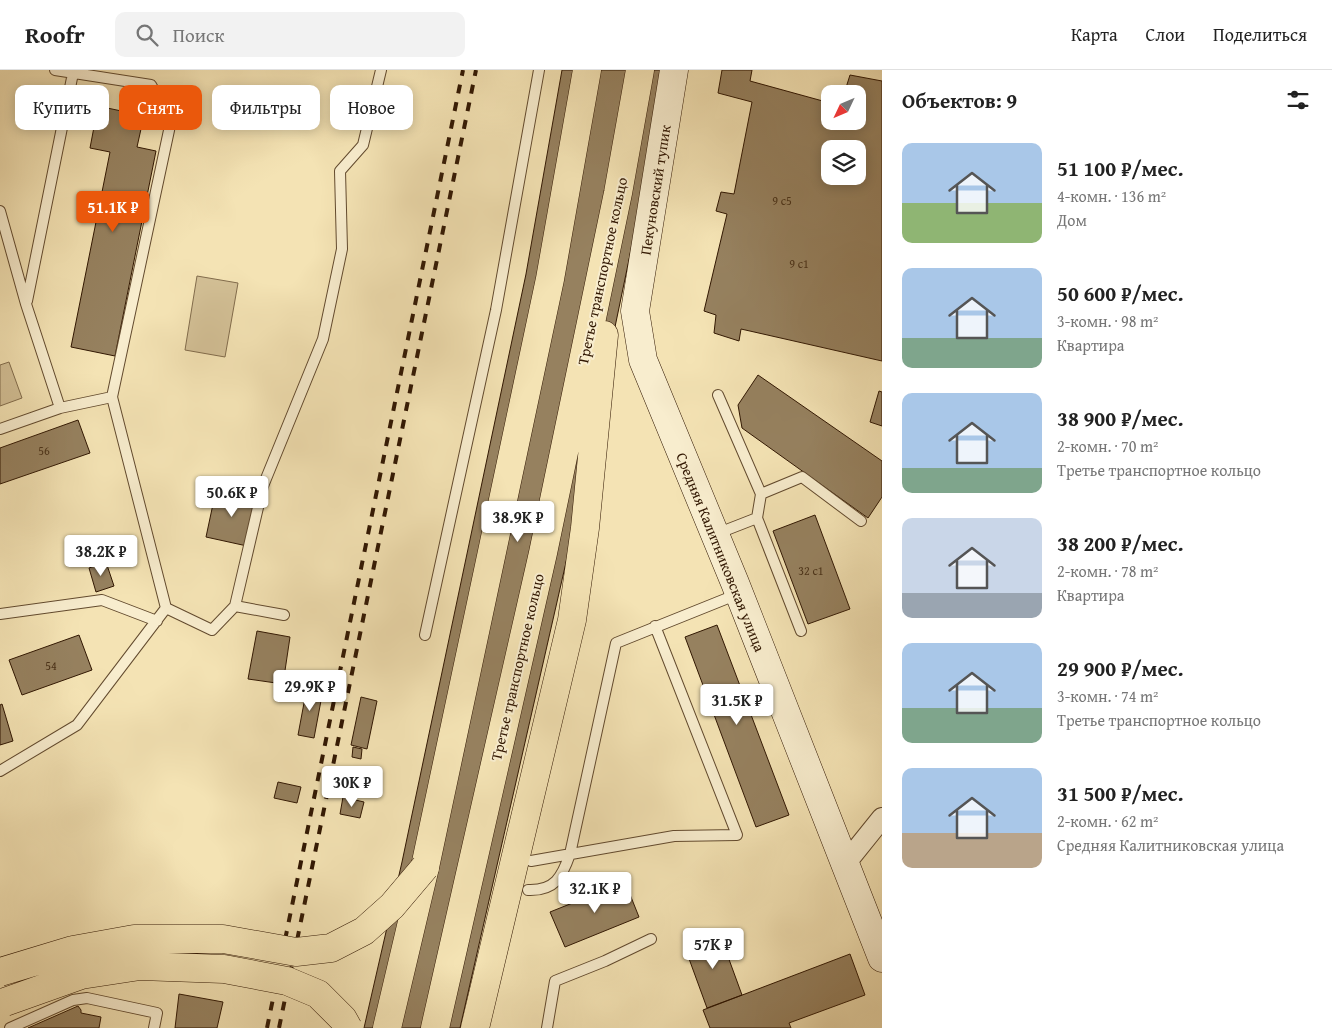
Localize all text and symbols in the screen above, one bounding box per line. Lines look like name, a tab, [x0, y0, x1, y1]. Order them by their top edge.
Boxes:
search box	[115, 12, 465, 57]
text: Roofr	[25, 17, 85, 52]
icon: search	[133, 21, 161, 49]
text: Поиск	[173, 21, 224, 49]
text: Карта	[1071, 21, 1118, 48]
text: Слои	[1146, 21, 1185, 48]
text: Поделиться	[1213, 21, 1307, 48]
chip: Купить	[15, 85, 109, 130]
chip: Снять	[119, 85, 202, 130]
chip: Фильтры	[212, 85, 320, 130]
chip: Новое	[330, 85, 413, 130]
north arrow	[821, 85, 866, 130]
map controls	[821, 85, 866, 185]
text: Объектов: 9	[902, 85, 1017, 116]
icon: filters	[1284, 86, 1312, 114]
street label: Пекуновский тупик	[634, 123, 676, 257]
button: layers	[821, 140, 866, 185]
text: 51 100 ₽/мес.	[1057, 153, 1183, 184]
icon: home	[942, 163, 1002, 223]
street label: Третье транспортное кольцо	[572, 175, 632, 367]
text: 4-комн. · 136 m²	[1057, 184, 1166, 208]
pin: 51.1K ₽	[67, 190, 159, 233]
house number: 9 с5	[772, 192, 792, 209]
text: 51.1K ₽	[87, 195, 139, 219]
text: Дом	[1057, 208, 1087, 232]
house number: 9 с1	[789, 255, 809, 272]
text: 50 600 ₽/мес.	[1057, 278, 1183, 309]
icon: home	[942, 288, 1002, 348]
text: 3-комн. · 98 m²	[1057, 309, 1158, 333]
text: Квартира	[1057, 333, 1124, 357]
text: 38 900 ₽/мес.	[1057, 403, 1183, 434]
icon: home	[942, 413, 1002, 473]
text: 2-комн. · 70 m²	[1057, 434, 1158, 458]
house number: 56	[38, 442, 50, 459]
street label: Средняя Калитниковская улица	[671, 449, 771, 655]
text: Третье транспортное кольцо	[1057, 458, 1261, 482]
pin: 50.6K ₽	[186, 476, 278, 518]
text: 50.6K ₽	[206, 480, 258, 504]
pin: 38.9K ₽	[472, 500, 564, 543]
text: 38.9K ₽	[492, 505, 544, 529]
text: 38 200 ₽/мес.	[1057, 528, 1183, 559]
pin: 38.2K ₽	[55, 534, 147, 577]
icon: home	[942, 538, 1002, 598]
text: 38.2K ₽	[75, 539, 127, 563]
text: 2-комн. · 78 m²	[1057, 559, 1158, 583]
house number: 32 с1	[798, 562, 824, 579]
street label: Третье транспортное кольцо	[485, 571, 549, 763]
text: Квартира	[1057, 583, 1124, 607]
text: 29 900 ₽/мес.	[1057, 653, 1183, 684]
house number: 54	[45, 657, 57, 674]
icon: home	[942, 663, 1002, 723]
pin: 29.9K ₽	[264, 670, 356, 712]
text: 29.9K ₽	[284, 674, 336, 698]
pin: 31.5K ₽	[691, 684, 783, 726]
text: 3-комн. · 74 m²	[1057, 684, 1158, 708]
text: 31.5K ₽	[711, 688, 763, 712]
text: Третье транспортное кольцо	[1057, 708, 1261, 732]
pin: 30K ₽	[317, 766, 387, 808]
text: 30K ₽	[333, 770, 371, 794]
text: 31 500 ₽/мес.	[1057, 778, 1183, 809]
icon: home	[942, 788, 1002, 848]
text: 2-комн. · 62 m²	[1057, 809, 1158, 833]
text: Средняя Калитниковская улица	[1057, 833, 1284, 857]
pin: 32.1K ₽	[549, 872, 641, 914]
text: 32.1K ₽	[569, 876, 621, 900]
pin: 57K ₽	[678, 928, 748, 970]
text: 57K ₽	[694, 932, 732, 956]

